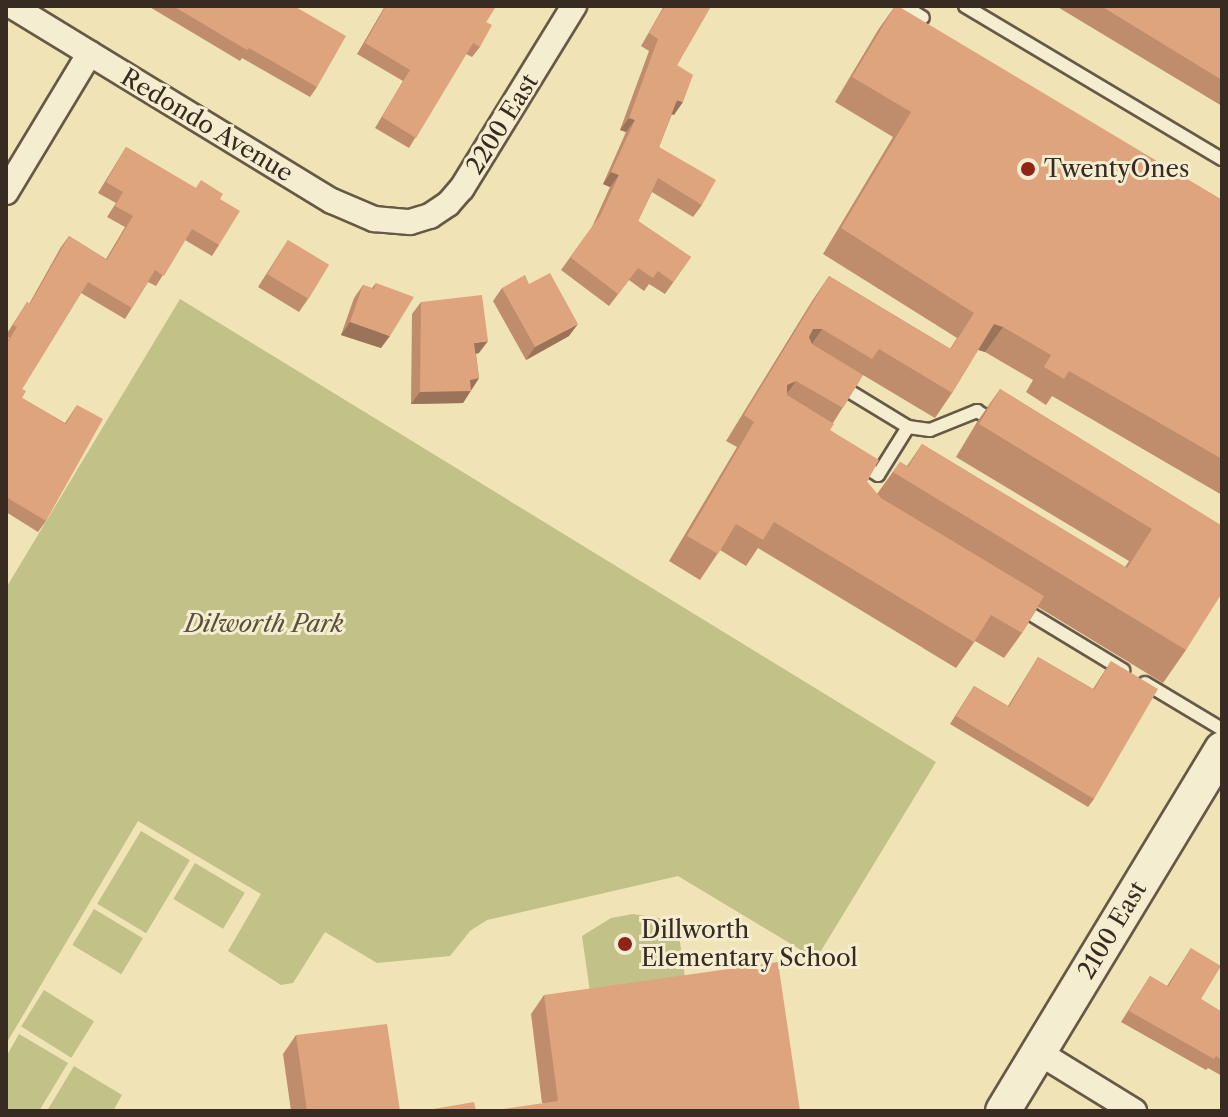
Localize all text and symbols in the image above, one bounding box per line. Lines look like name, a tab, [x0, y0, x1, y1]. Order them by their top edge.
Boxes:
street label: Redondo Avenue	[115, 62, 299, 188]
street label: 2200 East	[460, 69, 544, 179]
place label: TwentyOnes	[1044, 155, 1189, 183]
marker: TwentyOnes	[1019, 160, 1037, 178]
park label: Dilworth Park	[185, 610, 343, 638]
street label: 2100 East	[1072, 876, 1152, 984]
place label: Dillworth Elementary School	[641, 916, 858, 972]
marker: Dillworth Elementary School	[616, 935, 634, 953]

